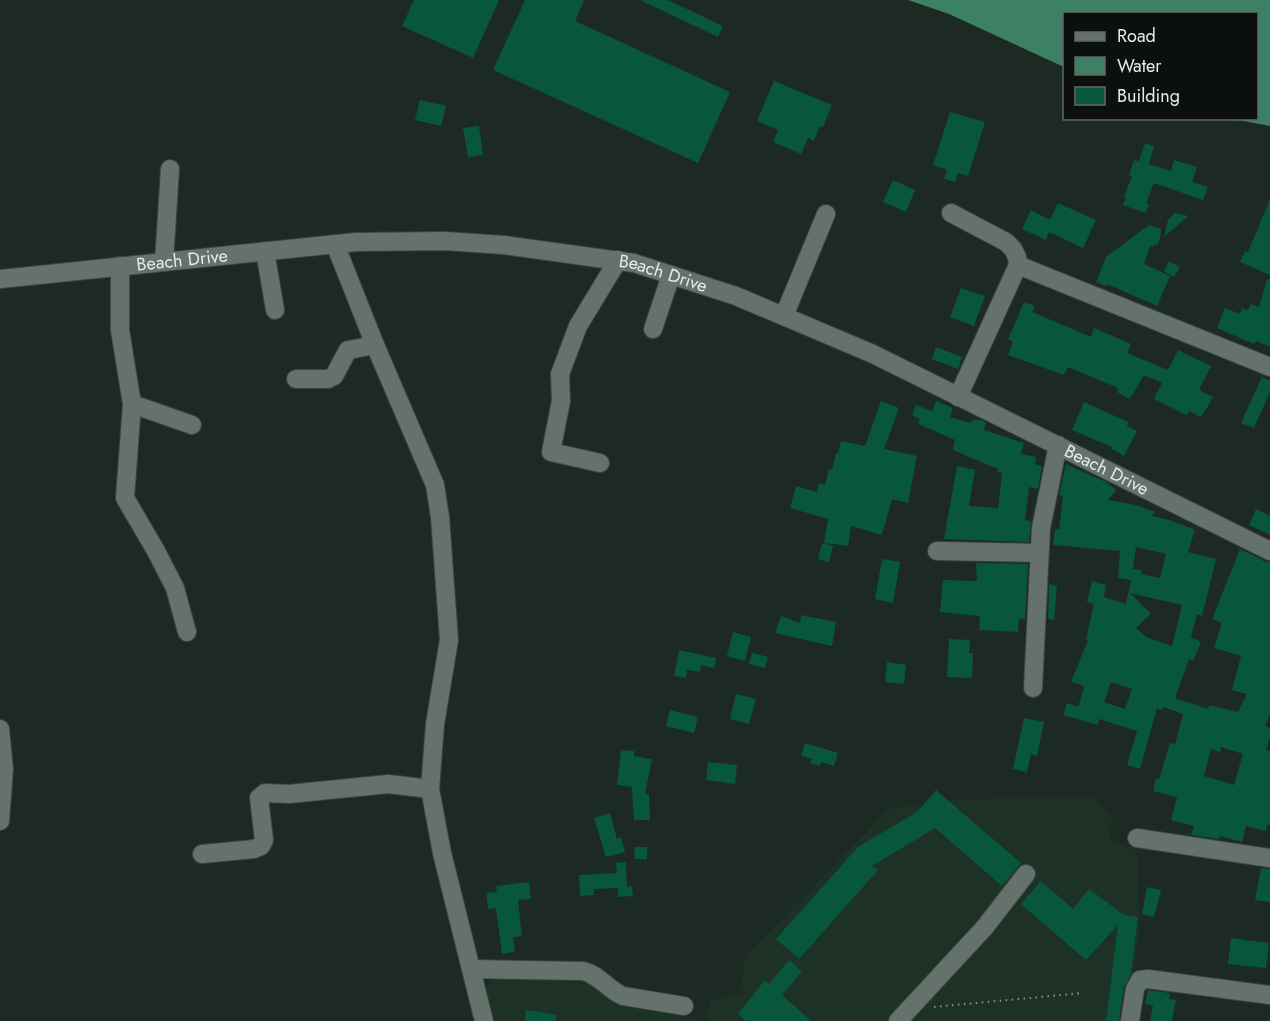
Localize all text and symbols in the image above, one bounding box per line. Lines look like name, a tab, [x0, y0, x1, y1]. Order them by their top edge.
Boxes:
legend	[1063, 12, 1258, 120]
text: Road	[1117, 23, 1156, 49]
text: Water	[1117, 53, 1162, 79]
text: Building	[1117, 83, 1180, 109]
street label: Beach Drive	[135, 242, 229, 278]
street label: Beach Drive	[617, 248, 711, 299]
street label: Beach Drive	[1060, 438, 1153, 502]

